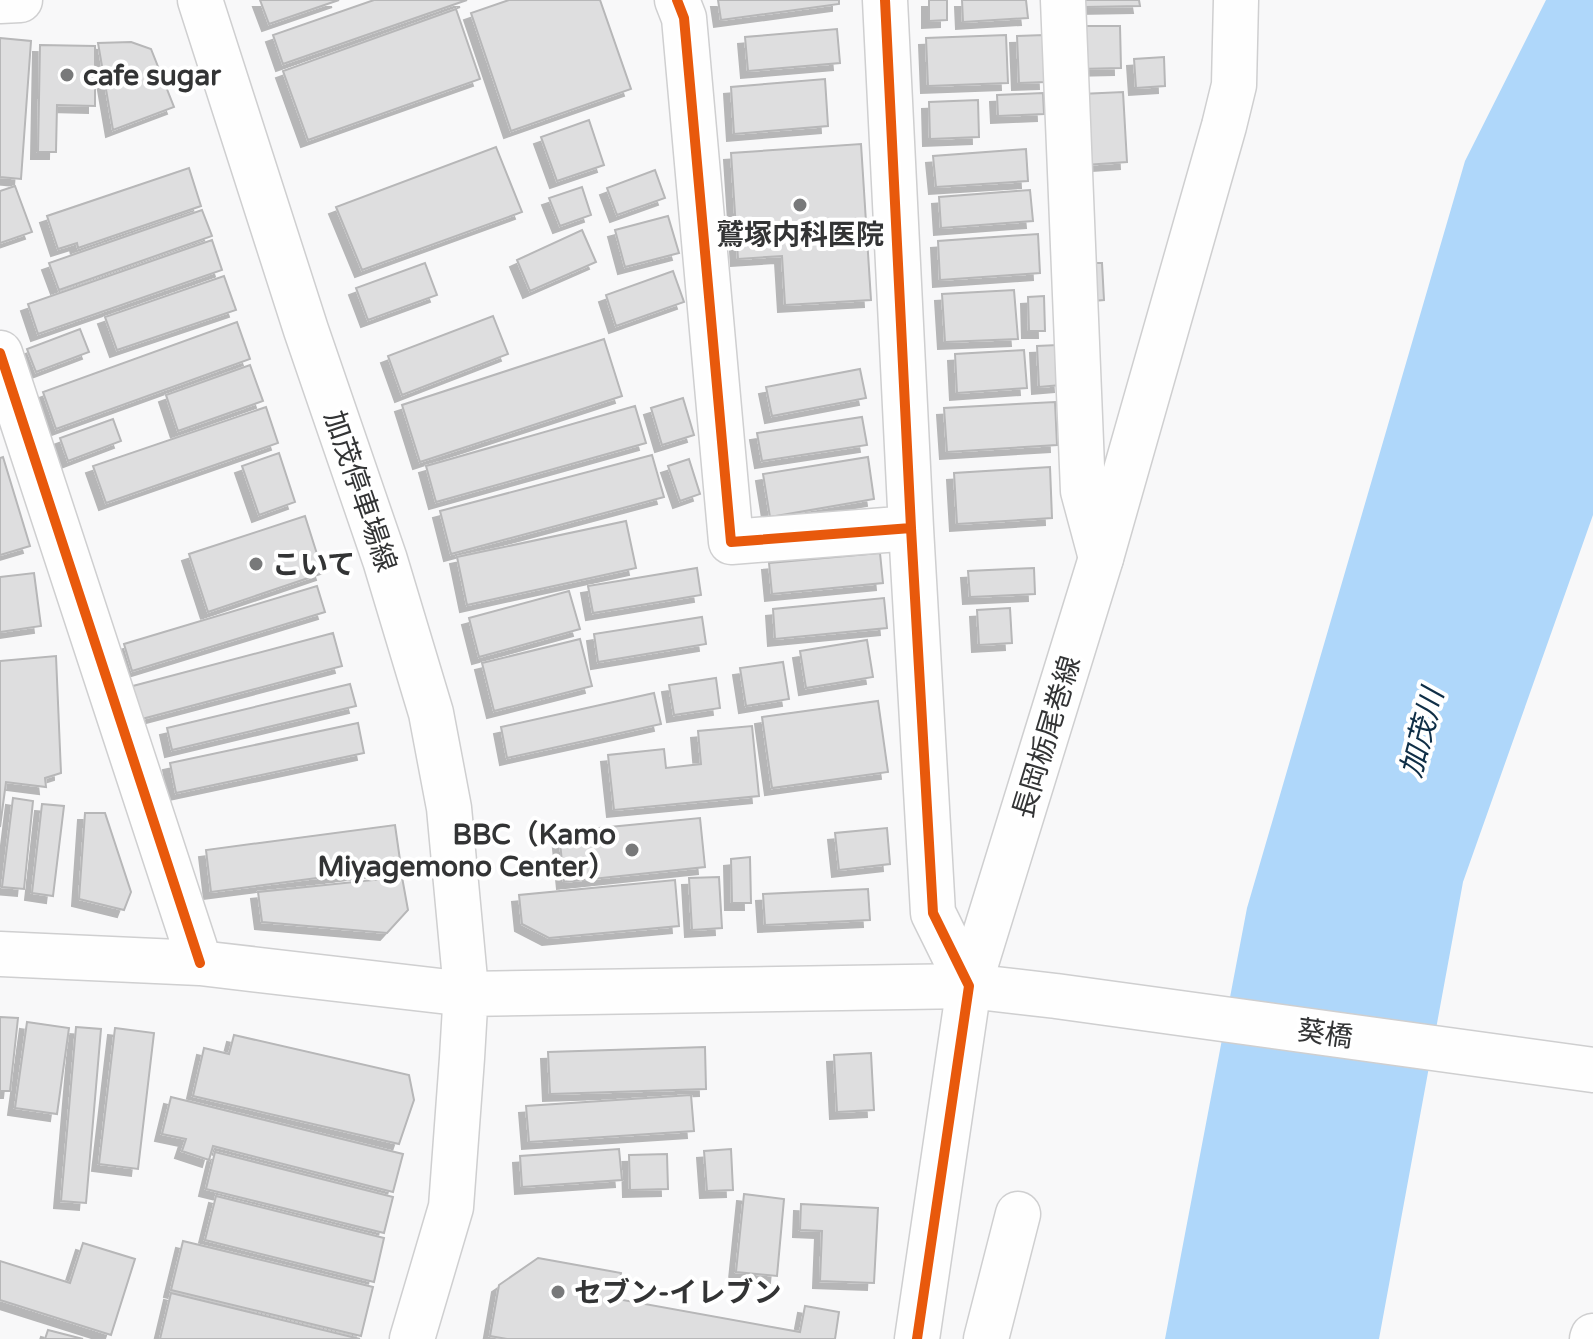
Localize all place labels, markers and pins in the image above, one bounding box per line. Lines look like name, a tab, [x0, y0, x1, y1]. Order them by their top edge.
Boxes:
place label: cafe sugar	[83, 59, 222, 93]
marker: cafe sugar	[58, 66, 76, 84]
marker: 鷲塚内科医院	[791, 196, 809, 214]
place label: 鷲塚内科医院	[716, 218, 884, 252]
place label: こいて	[272, 548, 355, 582]
marker: こいて	[247, 555, 265, 573]
place label: BBC（Kamo Miyagemono Center）	[317, 818, 616, 884]
marker: BBC（Kamo Miyagemono Center）	[623, 841, 641, 859]
place label: セブン-イレブン	[574, 1276, 781, 1310]
marker: セブン-イレブン	[549, 1283, 567, 1301]

